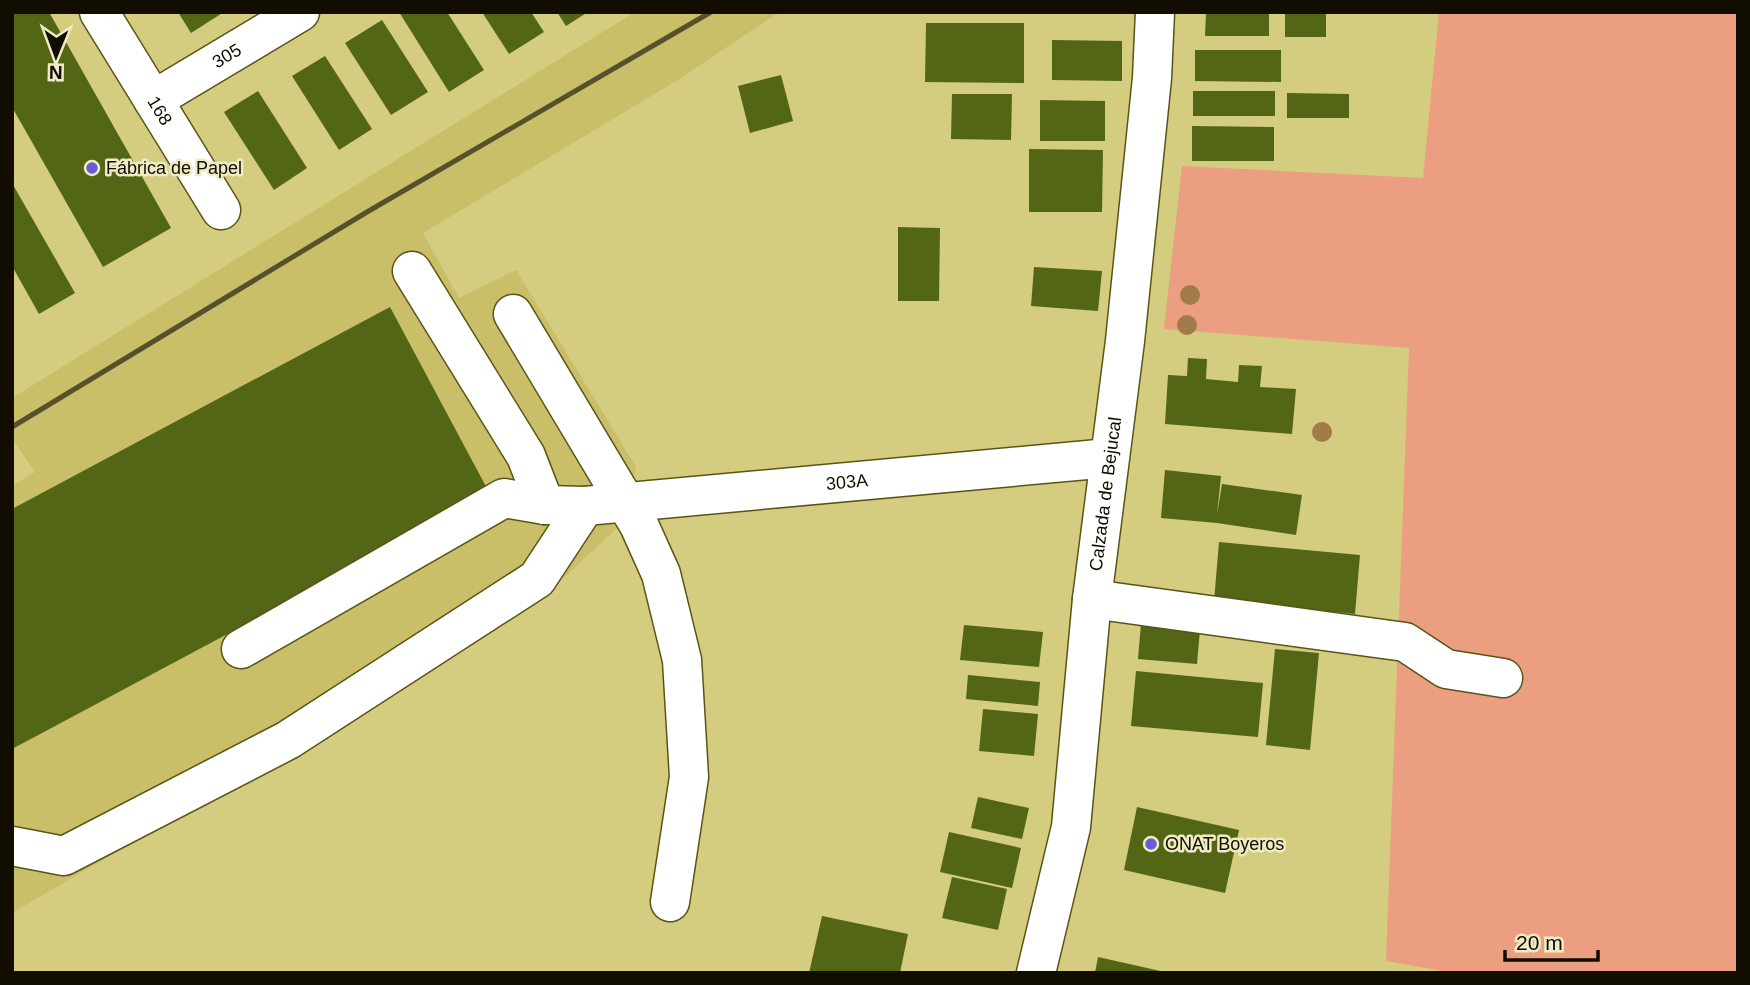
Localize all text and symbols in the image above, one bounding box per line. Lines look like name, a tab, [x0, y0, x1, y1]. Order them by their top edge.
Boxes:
north arrow	[21, 21, 91, 91]
street label: 305	[209, 40, 245, 72]
text: N	[49, 62, 63, 83]
street label: 168	[143, 93, 176, 129]
place label: Fábrica de Papel	[106, 158, 242, 178]
marker: Fábrica de Papel	[84, 160, 100, 176]
street label: Calzada de Bejucal	[1086, 416, 1125, 572]
street label: 303A	[825, 470, 869, 494]
place label: ONAT Boyeros	[1165, 834, 1284, 854]
marker: ONAT Boyeros	[1143, 836, 1159, 852]
scale bar	[1505, 918, 1598, 962]
text: 20 m	[1516, 931, 1563, 954]

